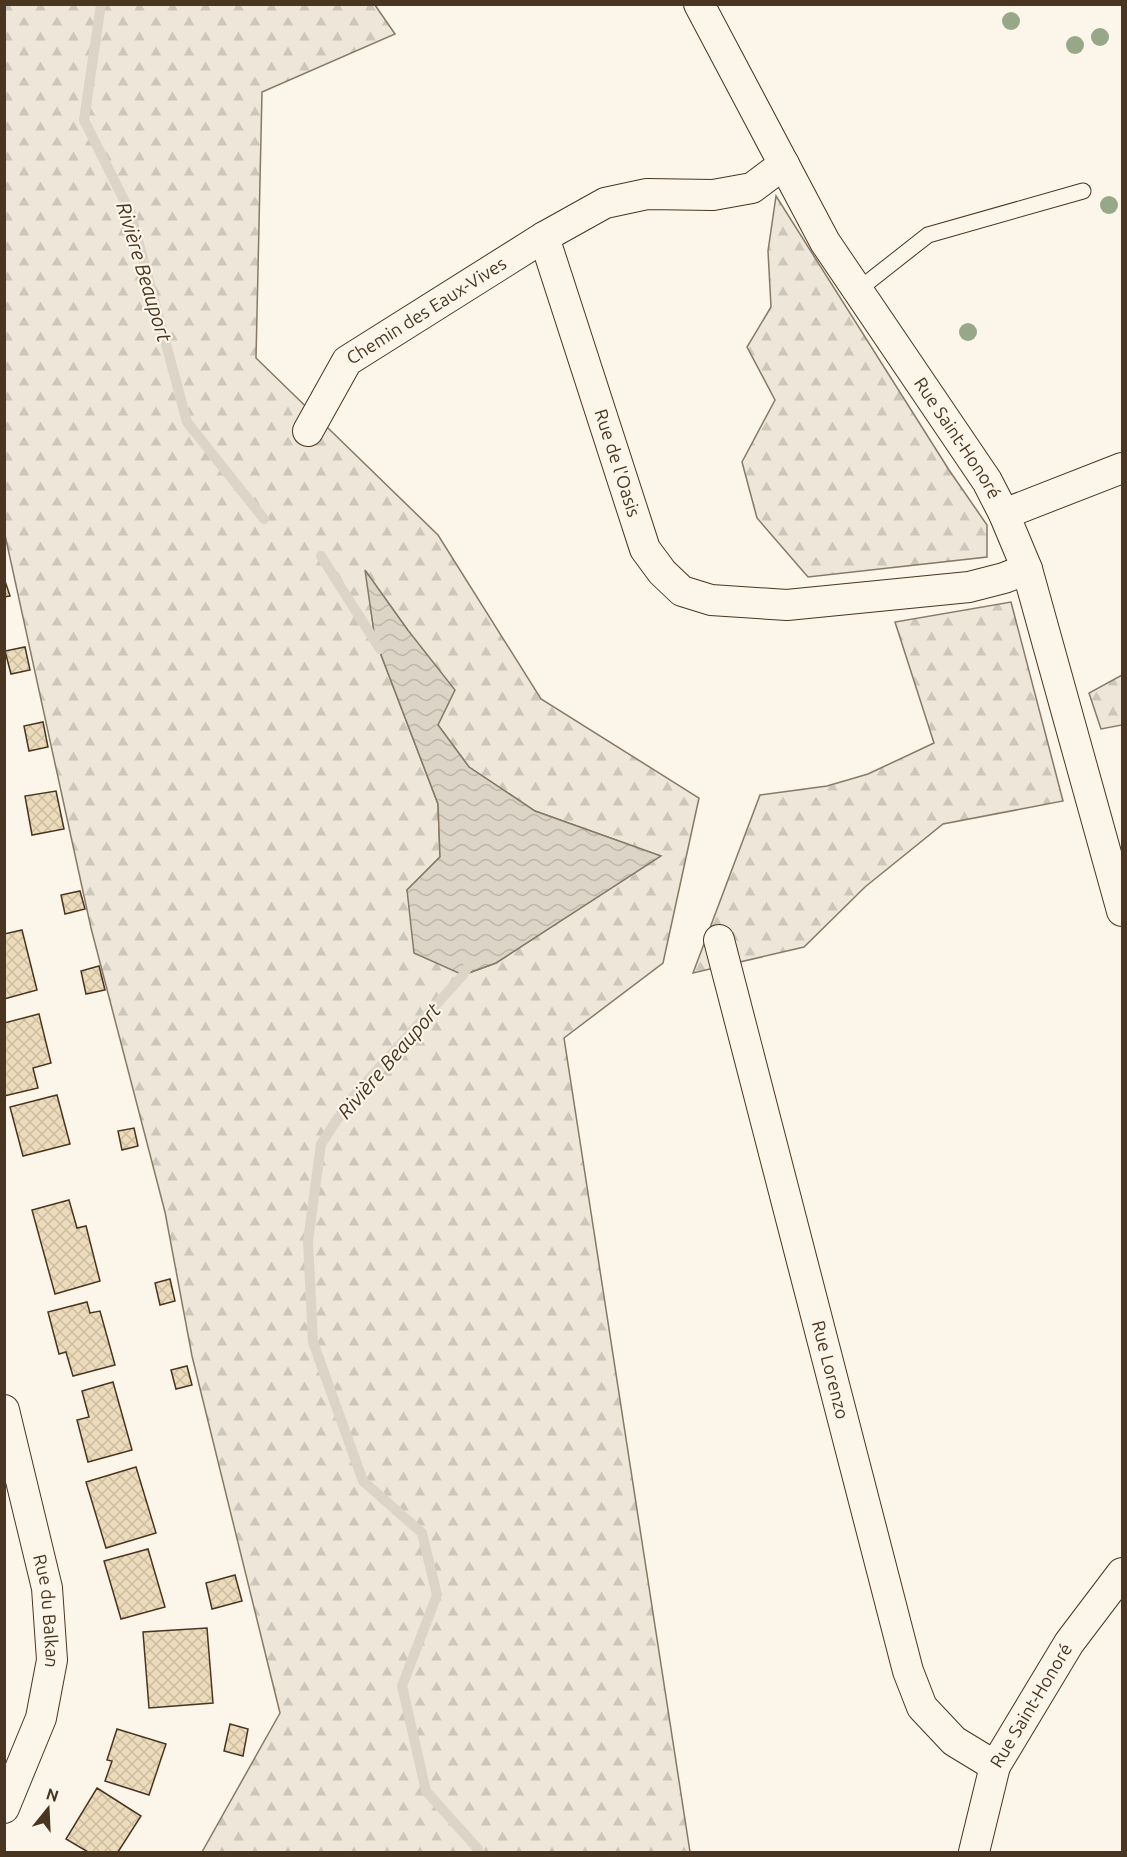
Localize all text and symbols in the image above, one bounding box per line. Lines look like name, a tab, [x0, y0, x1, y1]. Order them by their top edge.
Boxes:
water label: Rivière Beauport	[112, 199, 177, 345]
street label: Chemin des Eaux-Vives	[342, 252, 510, 368]
street label: Rue Saint-Honoré	[911, 373, 1005, 502]
street label: Rue de l'Oasis	[591, 406, 645, 519]
water label: Rivière Beauport	[332, 998, 445, 1123]
street label: Rue Lorenzo	[809, 1318, 853, 1421]
street label: Rue du Balkan	[30, 1552, 63, 1670]
street label: Rue Saint-Honoré	[985, 1639, 1075, 1771]
north arrow	[18, 1779, 78, 1839]
text: N	[44, 1784, 61, 1805]

